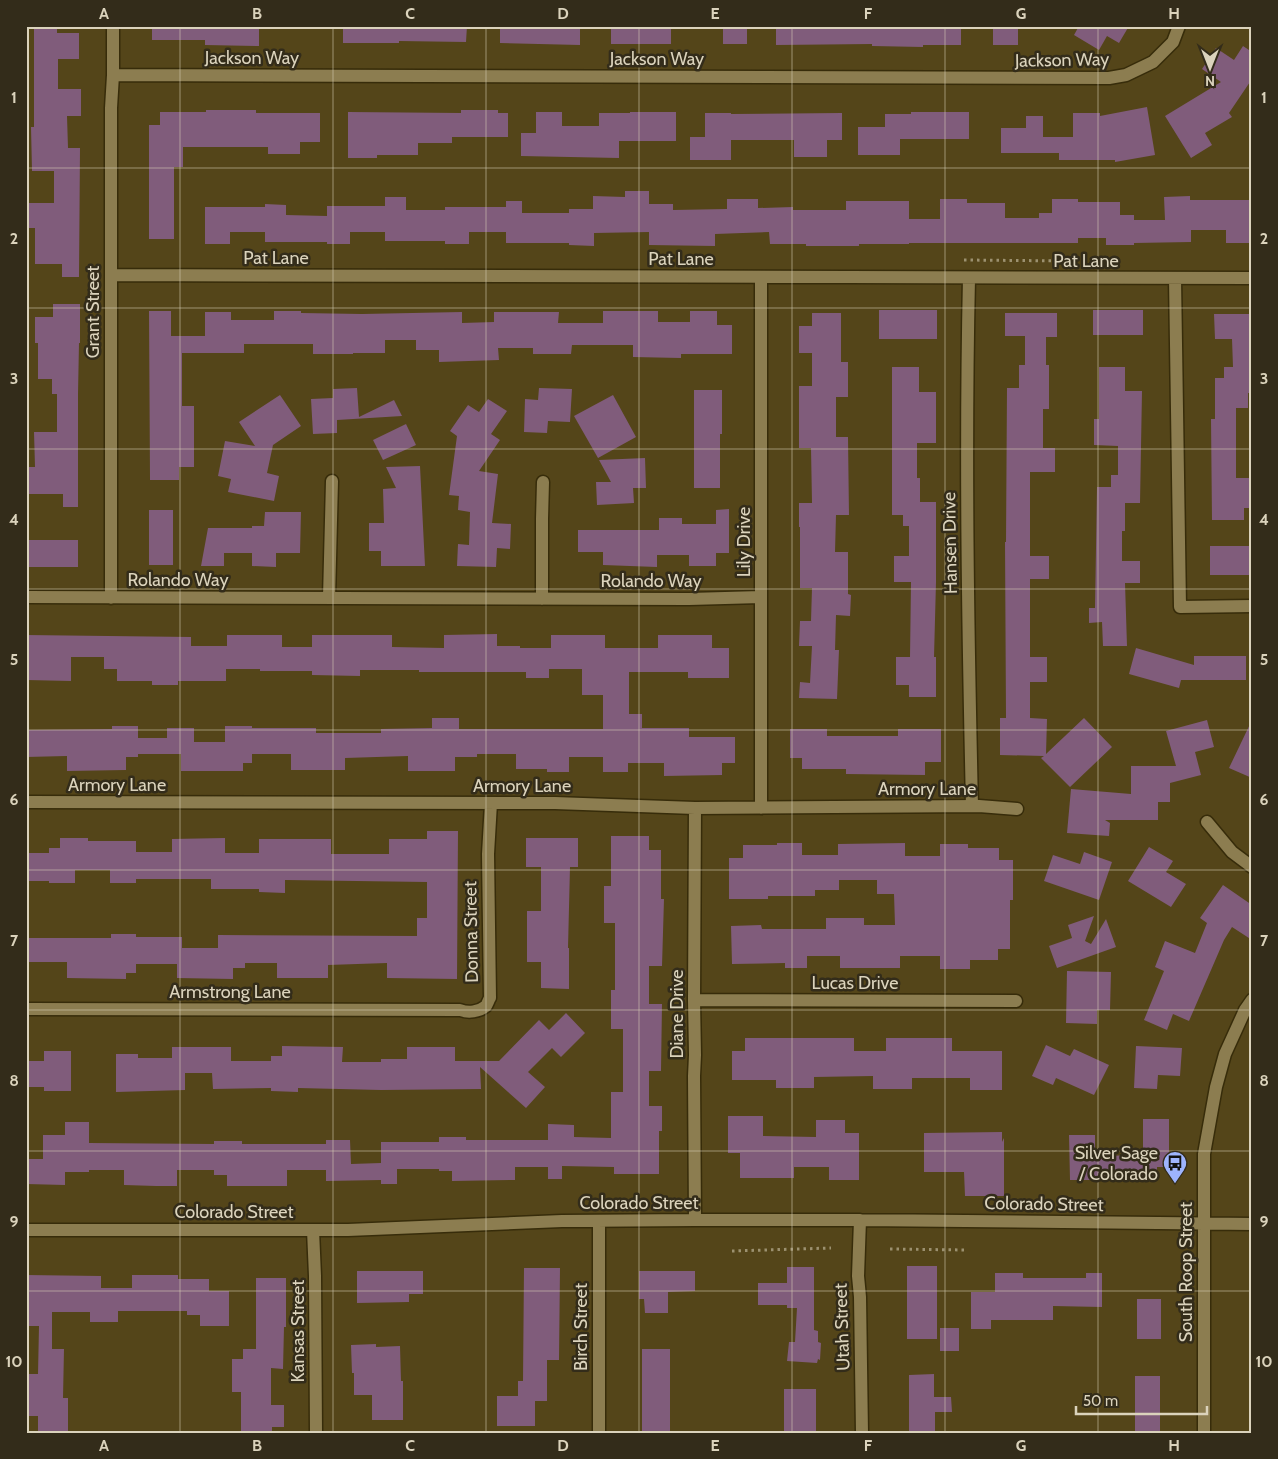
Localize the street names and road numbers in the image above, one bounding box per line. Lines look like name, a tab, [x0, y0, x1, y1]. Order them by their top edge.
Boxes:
street label: Jackson Way	[204, 47, 299, 69]
street label: Jackson Way	[609, 48, 704, 70]
street label: Jackson Way	[1014, 48, 1109, 72]
street label: Pat Lane	[243, 247, 309, 269]
street label: Pat Lane	[648, 248, 714, 270]
street label: Pat Lane	[1053, 250, 1119, 272]
street label: Grant Street	[82, 266, 104, 358]
street label: Hansen Drive	[938, 492, 962, 594]
street label: Lily Drive	[733, 507, 755, 577]
street label: Rolando Way	[128, 569, 228, 591]
street label: Rolando Way	[601, 570, 701, 592]
street label: Armory Lane	[68, 774, 166, 796]
street label: Armory Lane	[473, 775, 571, 797]
street label: Armory Lane	[878, 778, 976, 800]
street label: Donna Street	[459, 881, 483, 983]
street label: Diane Drive	[666, 969, 688, 1059]
street label: Lucas Drive	[811, 972, 899, 994]
street label: Armstrong Lane	[169, 981, 291, 1003]
street label: Colorado Street	[579, 1192, 699, 1214]
street label: Colorado Street	[984, 1192, 1104, 1216]
street label: Colorado Street	[174, 1201, 294, 1223]
street label: South Roop Street	[1175, 1202, 1197, 1342]
street label: Kansas Street	[287, 1280, 309, 1382]
street label: Birch Street	[570, 1283, 592, 1371]
street label: Utah Street	[829, 1283, 855, 1371]

